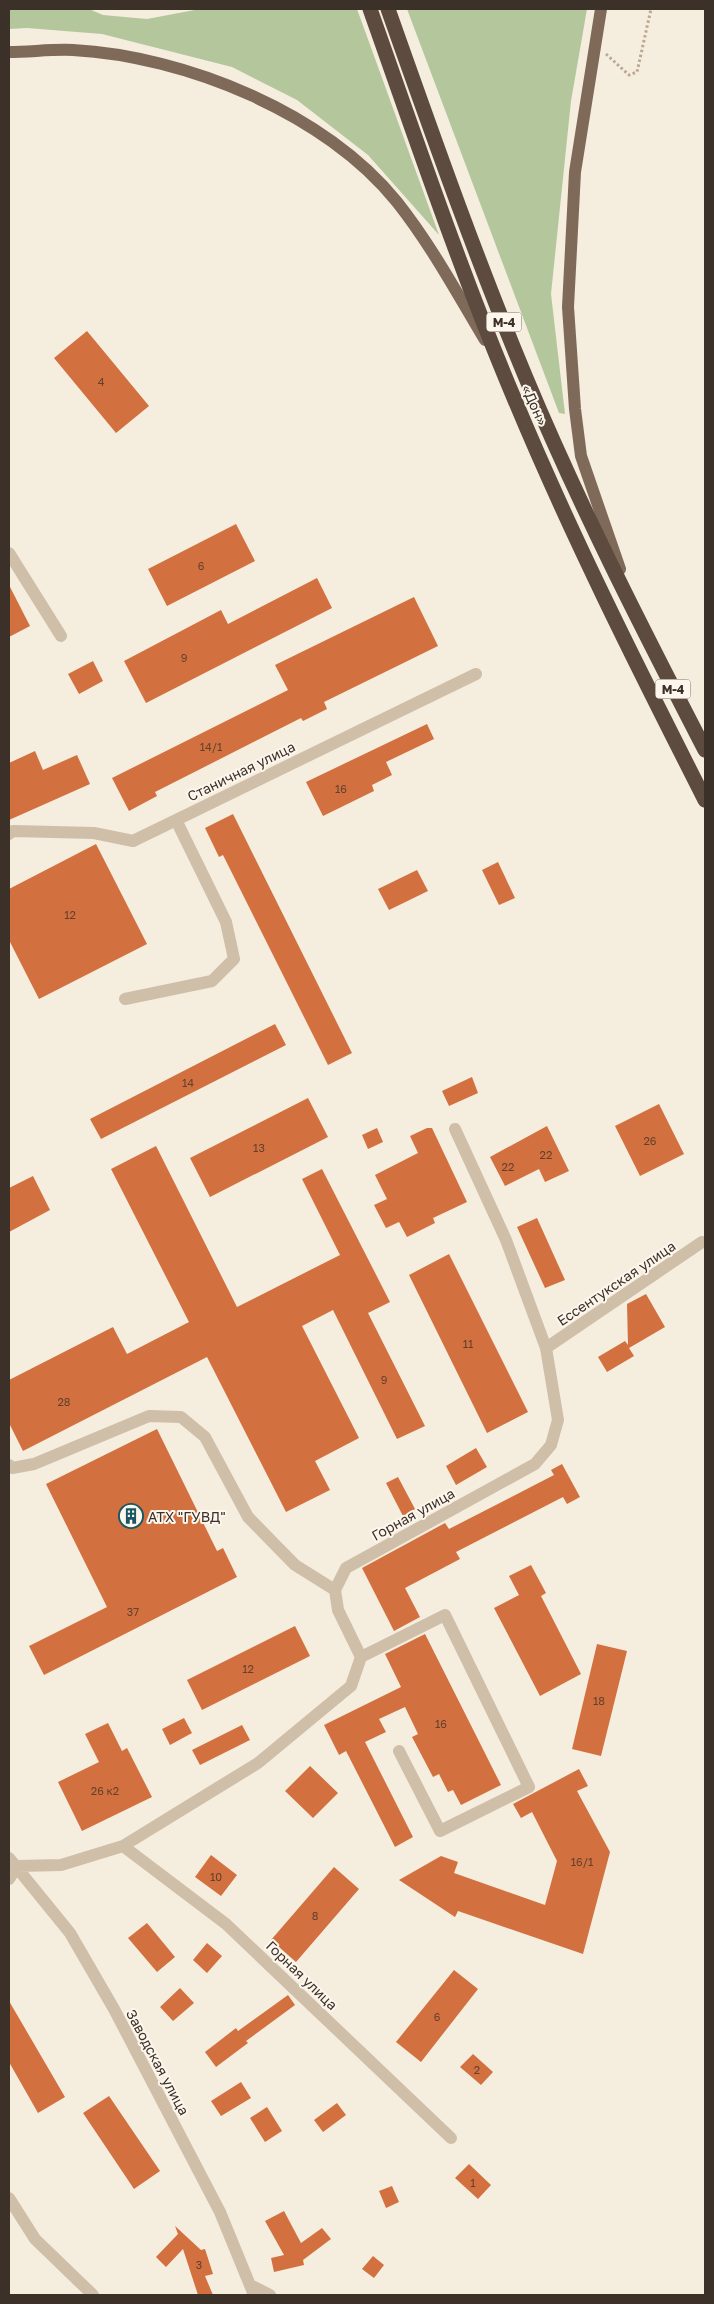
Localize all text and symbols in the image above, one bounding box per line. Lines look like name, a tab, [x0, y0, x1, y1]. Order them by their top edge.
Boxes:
road number: М-4	[486, 313, 522, 332]
house number: 4	[98, 375, 105, 388]
street label: «Дон»	[519, 382, 552, 428]
house number: 6	[198, 559, 205, 572]
house number: 9	[181, 651, 187, 664]
road number: М-4	[656, 680, 690, 699]
street label: Станичная улица	[184, 738, 298, 804]
house number: 14/1	[200, 740, 222, 753]
house number: 16	[335, 782, 347, 795]
house number: 12	[64, 908, 76, 921]
house number: 14	[182, 1076, 194, 1089]
house number: 26	[643, 1134, 657, 1147]
house number: 13	[253, 1141, 265, 1154]
house number: 22	[540, 1148, 552, 1161]
house number: 22	[502, 1160, 514, 1173]
street label: Ессентукская улица	[554, 1237, 678, 1329]
house number: 11	[463, 1337, 473, 1350]
house number: 9	[381, 1373, 387, 1386]
house number: 28	[57, 1395, 71, 1408]
street label: Горная улица	[369, 1484, 457, 1544]
building icon: АТХ "ГУВД"	[118, 1503, 144, 1529]
place label: АТХ "ГУВД"	[148, 1508, 226, 1525]
house number: 37	[127, 1605, 139, 1618]
house number: 12	[242, 1662, 254, 1675]
house number: 18	[593, 1694, 605, 1707]
house number: 16	[435, 1717, 447, 1730]
house number: 26 к2	[91, 1784, 119, 1797]
house number: 16/1	[571, 1855, 593, 1868]
house number: 10	[210, 1870, 222, 1883]
house number: 8	[312, 1909, 319, 1922]
street label: Горная улица	[263, 1937, 341, 2013]
street label: Заводская улица	[123, 2006, 193, 2118]
house number: 6	[434, 2010, 441, 2023]
house number: 2	[474, 2063, 480, 2076]
house number: 1	[470, 2176, 476, 2189]
house number: 3	[196, 2258, 202, 2271]

